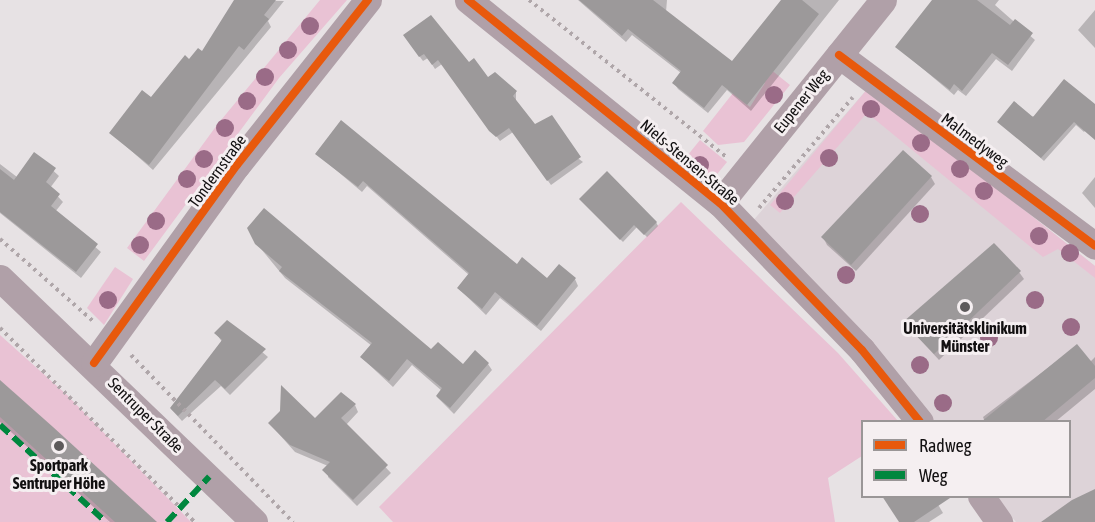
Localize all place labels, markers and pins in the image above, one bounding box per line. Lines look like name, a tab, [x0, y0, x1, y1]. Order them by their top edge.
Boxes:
marker: Universitätsklinikum Münster	[956, 298, 974, 316]
place label: Universitätsklinikum Münster	[903, 318, 1027, 356]
marker: Sportpark Sentruper Höhe	[52, 439, 66, 453]
place label: Sportpark Sentruper Höhe	[13, 455, 105, 493]

